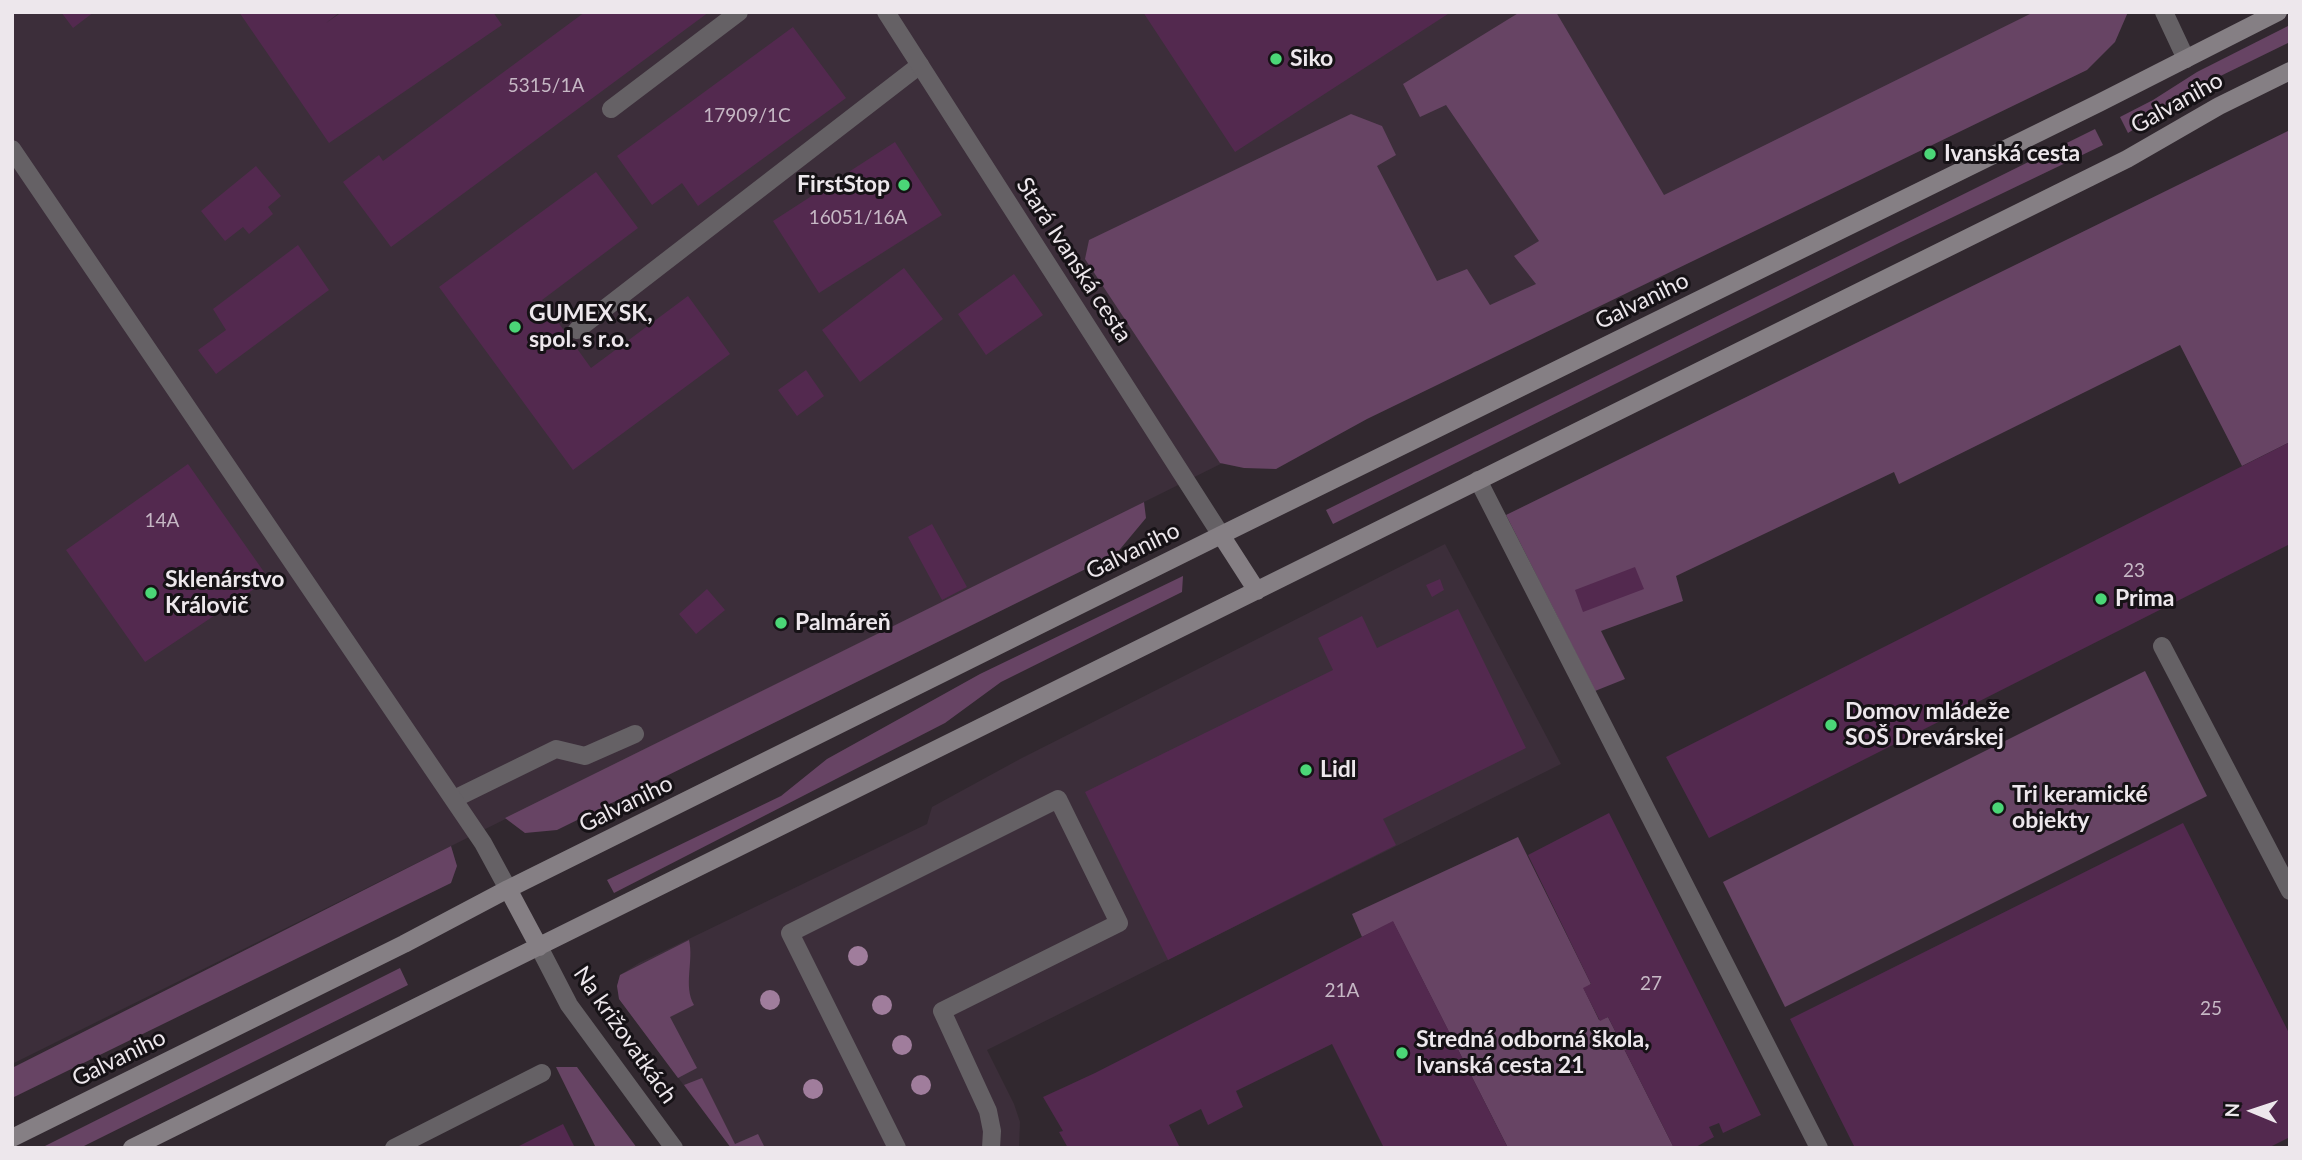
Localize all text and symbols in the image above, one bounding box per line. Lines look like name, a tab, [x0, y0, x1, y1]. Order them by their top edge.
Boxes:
place label: Siko	[1290, 45, 1333, 73]
marker: Siko	[1268, 51, 1284, 67]
street label: Galvaniho	[2126, 66, 2228, 140]
house number: 5315/1A	[508, 75, 584, 97]
house number: 17909/1C	[703, 105, 791, 127]
place label: Ivanská cesta	[1944, 140, 2080, 168]
marker: Ivanská cesta	[1922, 146, 1938, 162]
place label: FirstStop	[797, 171, 890, 199]
street label: Stará Ivanská cesta	[1010, 173, 1138, 347]
marker: FirstStop	[896, 177, 912, 193]
house number: 16051/16A	[809, 207, 907, 229]
street label: Galvaniho	[1591, 266, 1693, 336]
place label: GUMEX SK, spol. s r.o.	[529, 300, 653, 354]
marker: GUMEX SK, spol. s r.o.	[507, 319, 523, 335]
house number: 14A	[145, 510, 179, 532]
street label: Galvaniho	[1082, 516, 1184, 586]
house number: 23	[2123, 560, 2145, 582]
place label: Sklenárstvo Královič	[165, 566, 285, 620]
marker: Sklenárstvo Královič	[143, 585, 159, 601]
place label: Prima	[2115, 585, 2174, 613]
marker: Prima	[2093, 591, 2109, 607]
place label: Palmáreň	[795, 609, 891, 637]
marker: Palmáreň	[773, 615, 789, 631]
place label: Domov mládeže SOŠ Drevárskej	[1845, 698, 2010, 752]
marker: Domov mládeže SOŠ Drevárskej	[1823, 717, 1839, 733]
place label: Lidl	[1320, 756, 1357, 784]
marker: Lidl	[1298, 762, 1314, 778]
street label: Galvaniho	[575, 769, 677, 839]
place label: Tri keramické objekty	[2012, 781, 2148, 835]
marker: Tri keramické objekty	[1990, 800, 2006, 816]
street label: Na križovatkách	[567, 961, 683, 1109]
house number: 27	[1640, 973, 1662, 995]
house number: 21A	[1325, 980, 1359, 1002]
house number: 25	[2200, 998, 2222, 1020]
street label: Galvaniho	[68, 1023, 170, 1093]
place label: Stredná odborná škola, Ivanská cesta 21	[1416, 1026, 1650, 1080]
marker: Stredná odborná škola, Ivanská cesta 21	[1394, 1045, 1410, 1061]
north arrow	[2218, 1076, 2288, 1146]
text: N	[2220, 1103, 2243, 1118]

